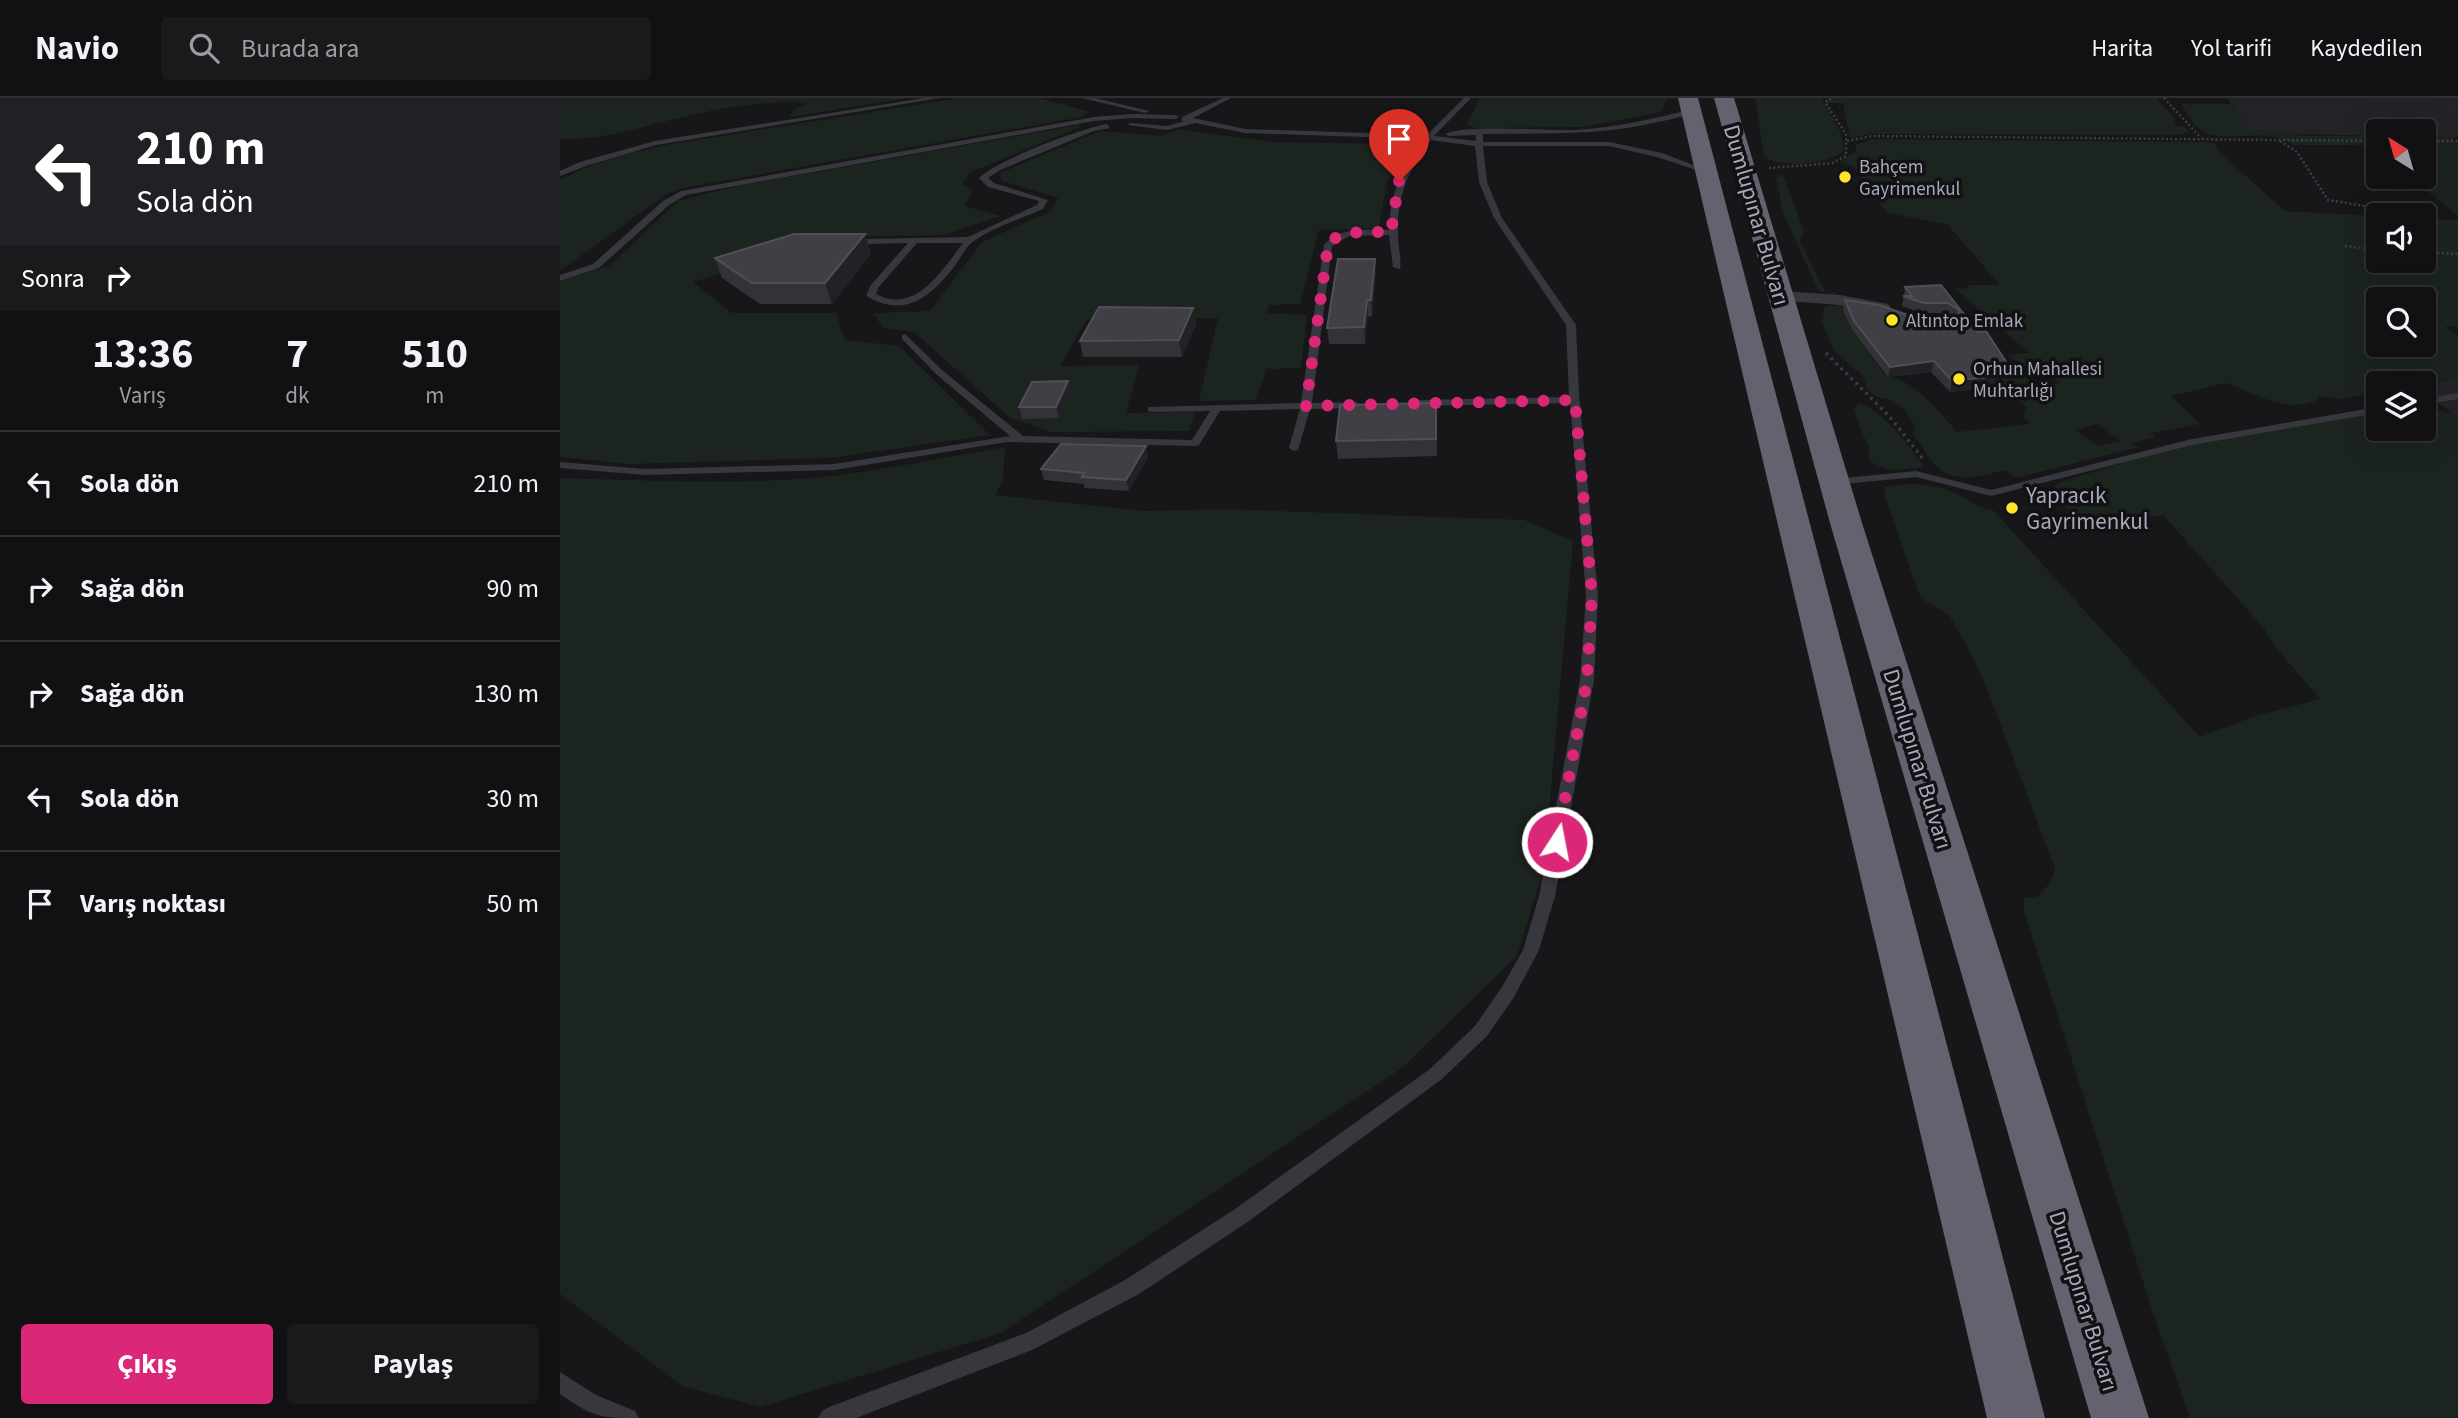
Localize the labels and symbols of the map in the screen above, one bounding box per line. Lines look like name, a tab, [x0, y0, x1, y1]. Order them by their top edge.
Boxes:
pin	[1369, 109, 1429, 181]
north arrow	[2366, 119, 2436, 189]
street label: Dumlupınar Bulvarı	[1715, 121, 1798, 309]
place label: Bahçem Gayrimenkul	[1859, 154, 1960, 203]
marker: Bahçem Gayrimenkul	[1837, 169, 1853, 185]
place label: Altıntop Emlak	[1906, 308, 2024, 335]
marker: Altıntop Emlak	[1884, 312, 1900, 328]
place label: Orhun Mahallesi Muhtarlığı	[1973, 356, 2102, 405]
marker: Orhun Mahallesi Muhtarlığı	[1951, 371, 1967, 387]
place label: Yapracık Gayrimenkul	[2025, 479, 2149, 538]
marker: Yapracık Gayrimenkul	[2004, 500, 2020, 516]
street label: Dumlupınar Bulvarı	[1874, 665, 1961, 853]
position arrow	[1520, 805, 1594, 879]
street label: Dumlupınar Bulvarı	[2040, 1207, 2127, 1395]

